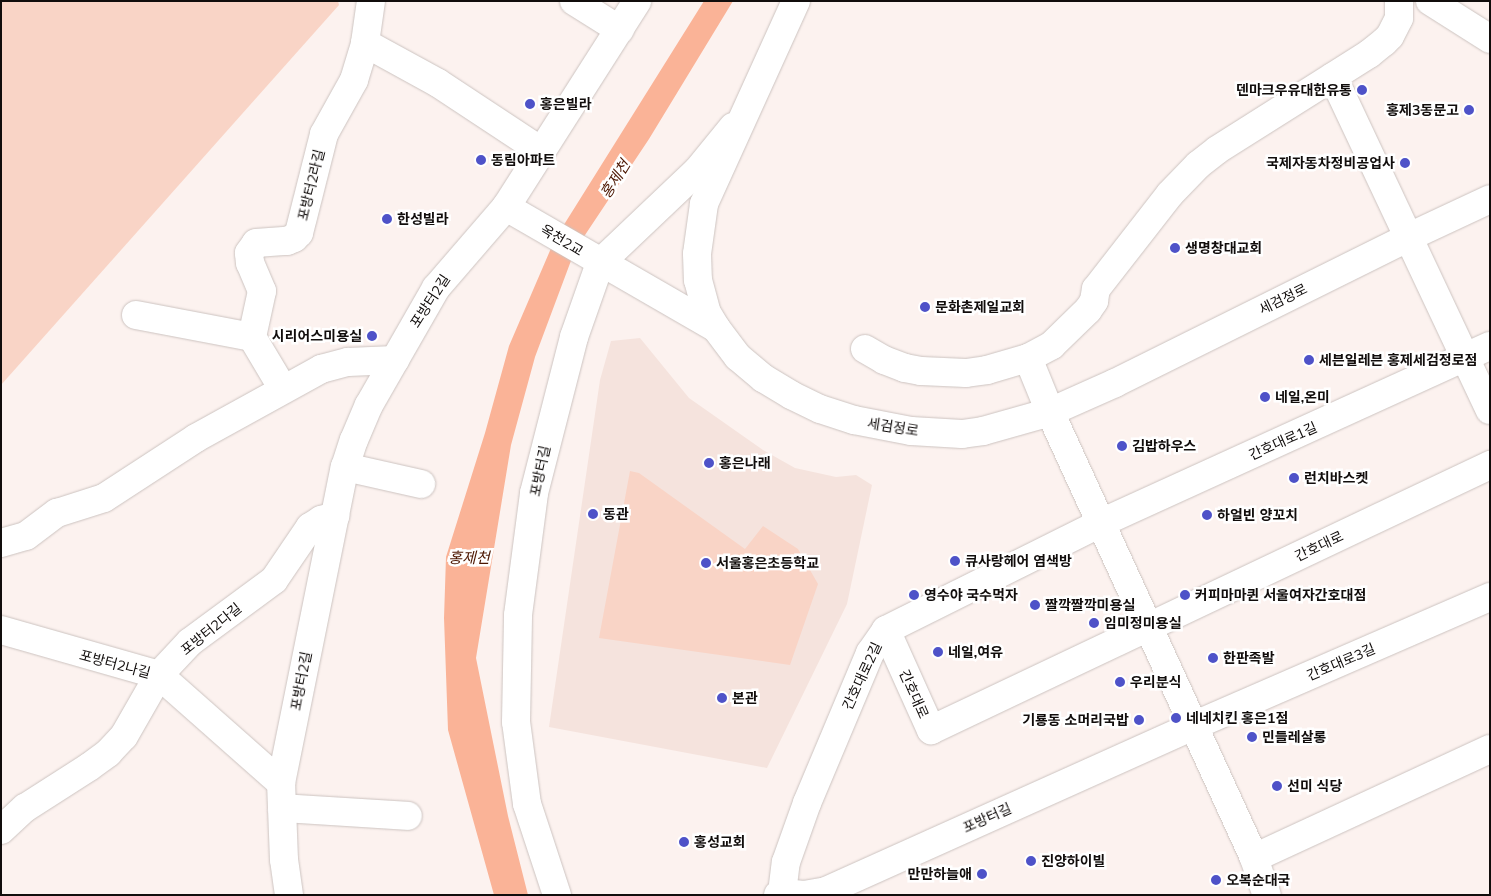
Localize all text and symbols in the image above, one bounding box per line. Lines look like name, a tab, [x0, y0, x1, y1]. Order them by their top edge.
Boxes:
place label: 덴마크우유대한유통	[1236, 82, 1352, 98]
marker: 덴마크우유대한유통	[1356, 84, 1368, 96]
place label: 홍은빌라	[540, 96, 592, 112]
marker: 홍은빌라	[524, 98, 536, 110]
place label: 홍제3동문고	[1386, 102, 1459, 118]
marker: 홍제3동문고	[1463, 104, 1475, 116]
street label: 포방터2라길	[294, 148, 328, 222]
place label: 동림아파트	[491, 152, 555, 168]
marker: 동림아파트	[475, 154, 487, 166]
place label: 국제자동차정비공업사	[1266, 155, 1395, 171]
water label: 홍제천	[596, 157, 634, 201]
marker: 국제자동차정비공업사	[1399, 157, 1411, 169]
place label: 한성빌라	[397, 211, 449, 227]
marker: 한성빌라	[381, 213, 393, 225]
street label: 옥천2교	[538, 221, 586, 259]
place label: 생명창대교회	[1185, 240, 1262, 256]
marker: 생명창대교회	[1169, 242, 1181, 254]
street label: 포방터2길	[407, 271, 453, 331]
street label: 세검정로	[1256, 280, 1310, 318]
place label: 문화촌제일교회	[935, 299, 1025, 315]
marker: 문화촌제일교회	[919, 301, 931, 313]
place label: 시리어스미용실	[272, 328, 362, 344]
marker: 시리어스미용실	[366, 330, 378, 342]
place label: 세븐일레븐 홍제세검정로점	[1319, 352, 1477, 368]
marker: 세븐일레븐 홍제세검정로점	[1303, 354, 1315, 366]
place label: 네일,온미	[1275, 389, 1330, 405]
marker: 네일,온미	[1259, 391, 1271, 403]
street label: 세검정로	[866, 415, 920, 439]
street label: 간호대로1길	[1246, 419, 1320, 463]
place label: 김밥하우스	[1132, 438, 1196, 454]
marker: 김밥하우스	[1116, 440, 1128, 452]
street label: 포방터길	[526, 444, 554, 498]
place label: 홍은나래	[719, 455, 771, 471]
marker: 홍은나래	[703, 457, 715, 469]
place label: 런치바스켓	[1304, 470, 1368, 486]
marker: 런치바스켓	[1288, 472, 1300, 484]
place label: 동관	[603, 506, 629, 522]
place label: 하얼빈 양꼬치	[1217, 507, 1298, 523]
marker: 동관	[587, 508, 599, 520]
marker: 하얼빈 양꼬치	[1201, 509, 1213, 521]
street label: 간호대로	[1292, 528, 1346, 564]
water label: 홍제천	[448, 549, 490, 567]
place label: 큐사랑헤어 염색방	[965, 553, 1072, 569]
place label: 서울홍은초등학교	[716, 555, 819, 571]
marker: 큐사랑헤어 염색방	[949, 555, 961, 567]
marker: 서울홍은초등학교	[700, 557, 712, 569]
place label: 영수야 국수먹자	[924, 587, 1018, 603]
place label: 커피마마퀸 서울여자간호대점	[1195, 587, 1366, 603]
marker: 영수야 국수먹자	[908, 589, 920, 601]
marker: 커피마마퀸 서울여자간호대점	[1179, 589, 1191, 601]
place label: 짤깍짤깍미용실	[1045, 597, 1135, 613]
marker: 짤깍짤깍미용실	[1029, 599, 1041, 611]
street label: 포방터2다길	[177, 600, 245, 658]
place label: 임미정미용실	[1104, 615, 1181, 631]
marker: 임미정미용실	[1088, 617, 1100, 629]
street label: 간호대로2길	[839, 639, 885, 713]
street label: 간호대로3길	[1304, 640, 1378, 684]
place label: 네일,여유	[948, 644, 1003, 660]
street label: 포방터2나길	[78, 646, 152, 682]
marker: 네일,여유	[932, 646, 944, 658]
street label: 포방터2길	[287, 650, 315, 712]
place label: 한판족발	[1223, 650, 1275, 666]
marker: 한판족발	[1207, 652, 1219, 664]
street label: 간호대로	[896, 667, 932, 721]
place label: 우리분식	[1130, 674, 1182, 690]
marker: 우리분식	[1114, 676, 1126, 688]
place label: 본관	[732, 690, 758, 706]
marker: 본관	[716, 692, 728, 704]
place label: 네네치킨 홍은1점	[1186, 710, 1288, 726]
place label: 기룡동 소머리국밥	[1022, 712, 1129, 728]
marker: 네네치킨 홍은1점	[1170, 712, 1182, 724]
marker: 기룡동 소머리국밥	[1133, 714, 1145, 726]
place label: 민들레살롱	[1262, 729, 1326, 745]
marker: 민들레살롱	[1246, 731, 1258, 743]
place label: 선미 식당	[1287, 778, 1342, 794]
marker: 선미 식당	[1271, 780, 1283, 792]
street label: 포방터길	[960, 800, 1014, 836]
place label: 홍성교회	[694, 834, 746, 850]
marker: 홍성교회	[678, 836, 690, 848]
place label: 진양하이빌	[1041, 853, 1105, 869]
marker: 진양하이빌	[1025, 855, 1037, 867]
place label: 만만하늘애	[908, 866, 972, 882]
marker: 만만하늘애	[976, 868, 988, 880]
place label: 오복순대국	[1226, 872, 1290, 888]
marker: 오복순대국	[1210, 874, 1222, 886]

